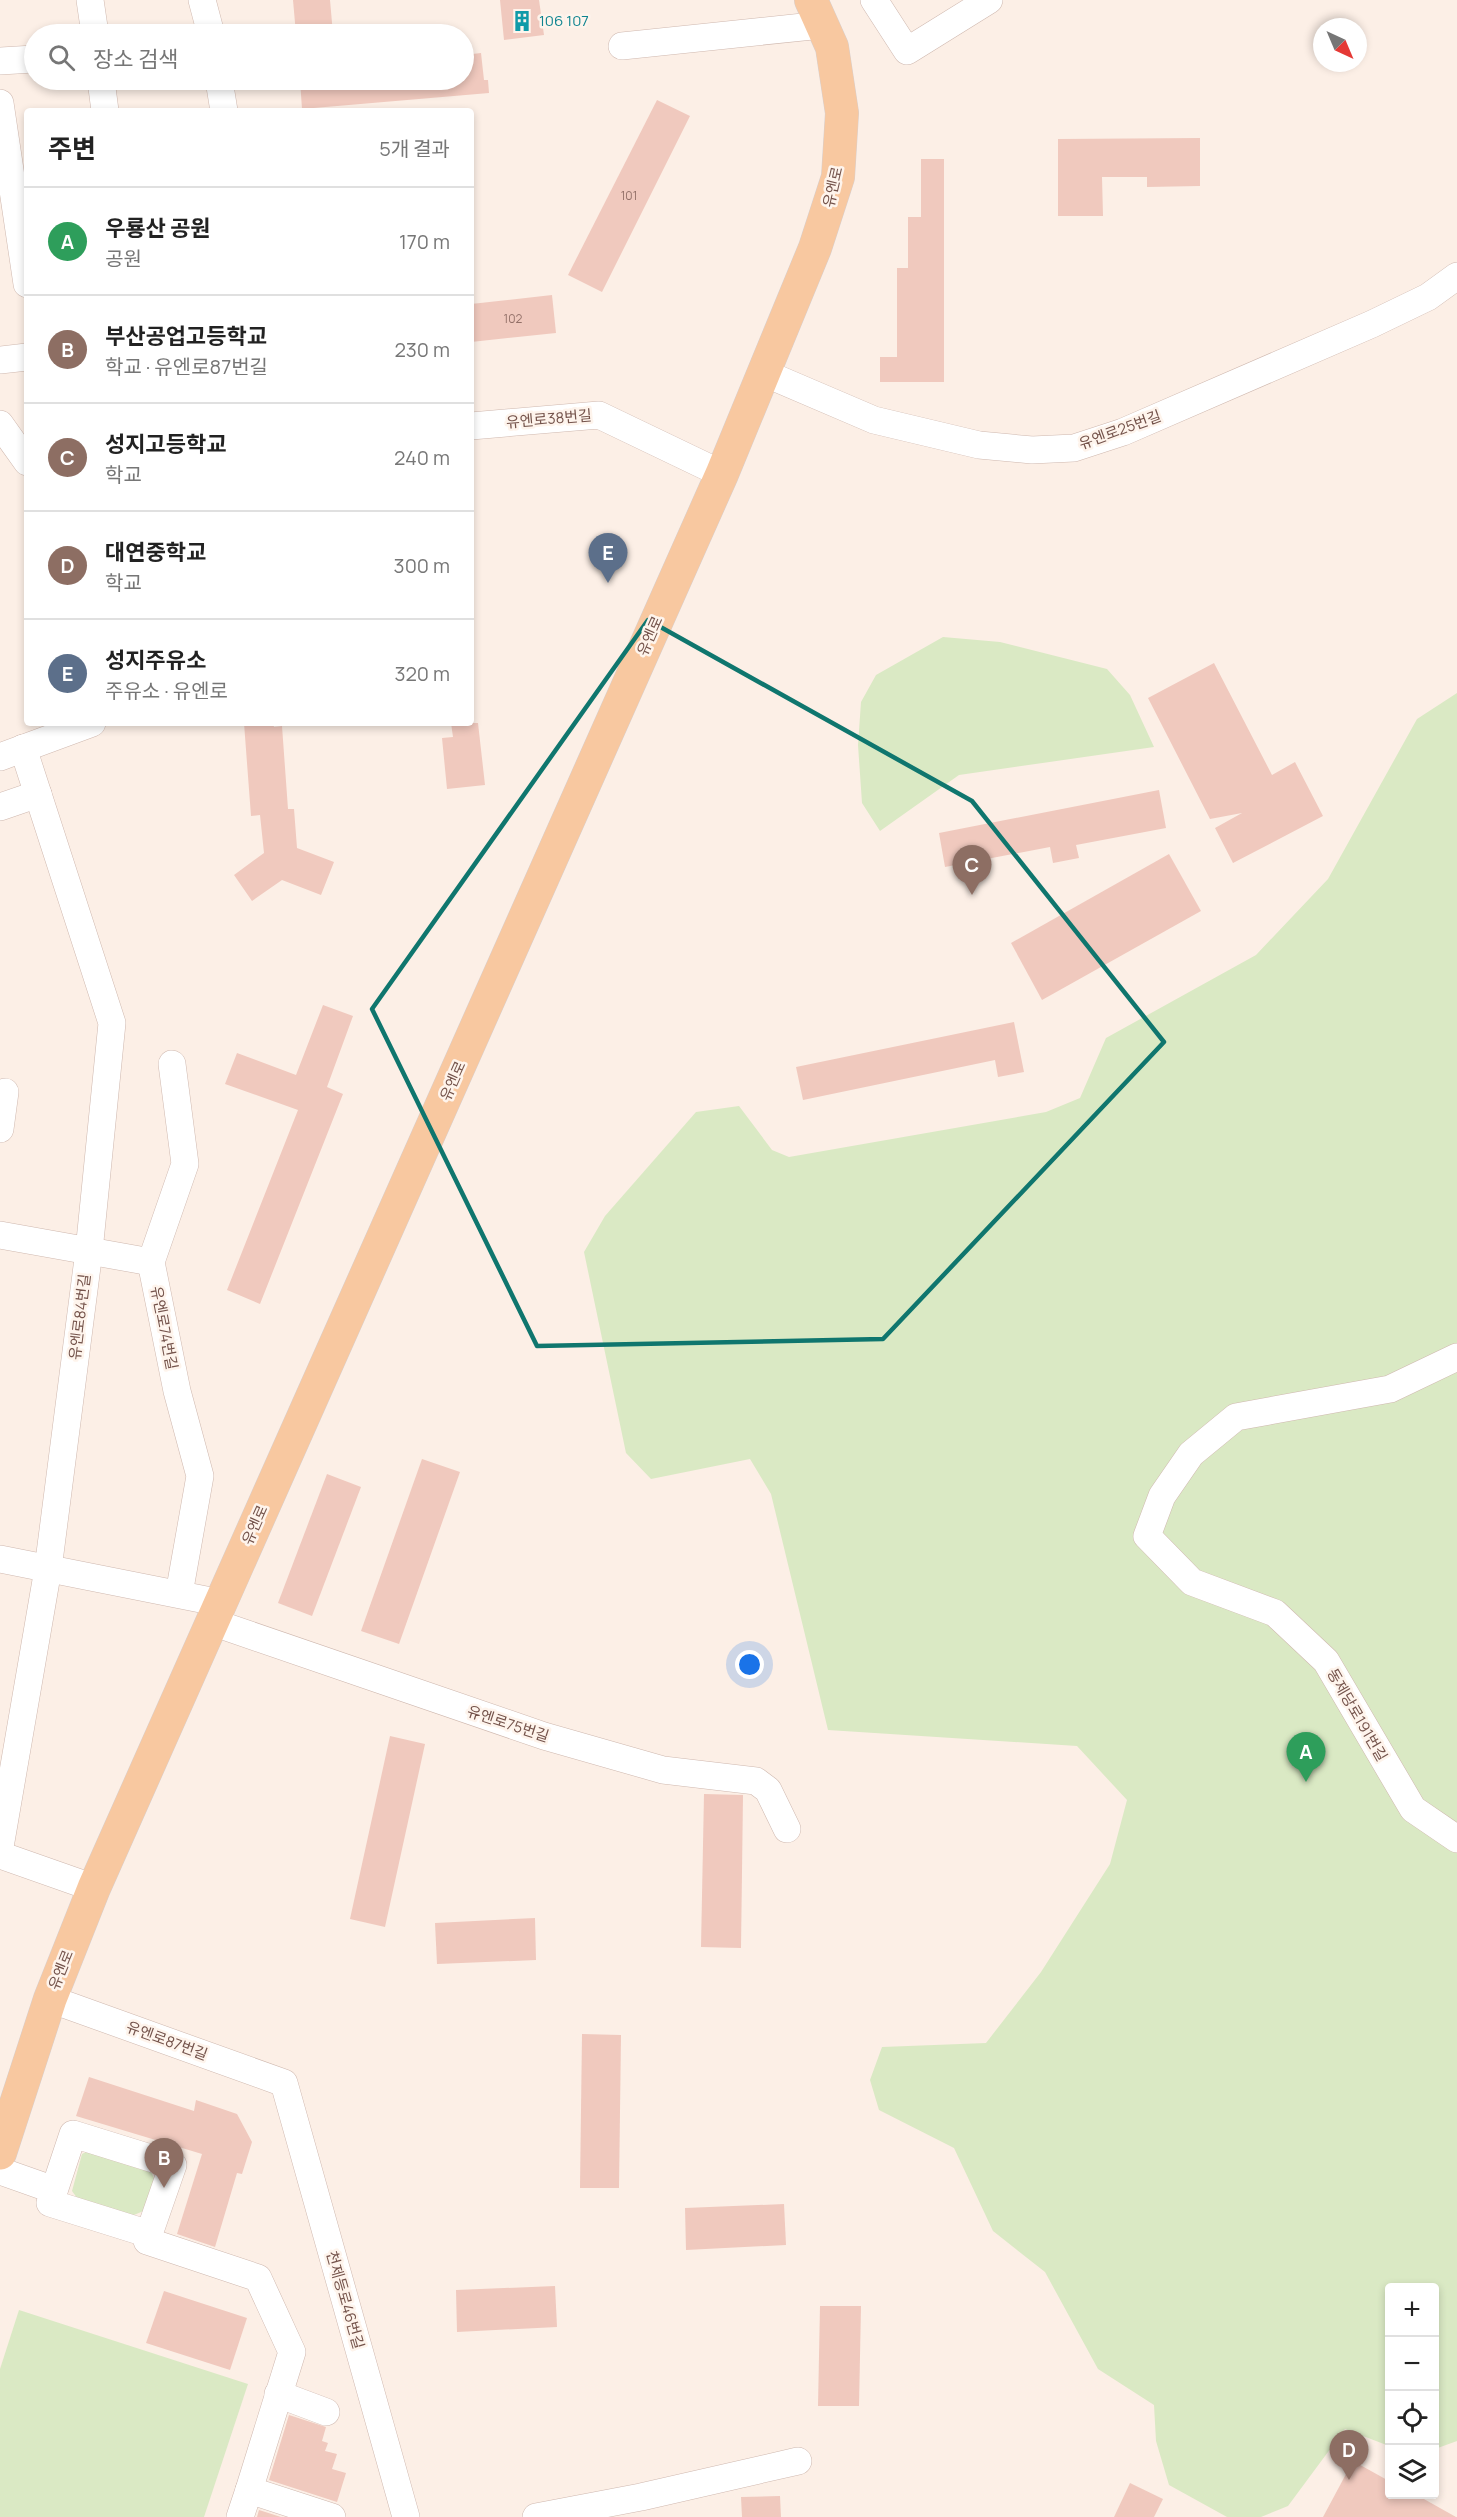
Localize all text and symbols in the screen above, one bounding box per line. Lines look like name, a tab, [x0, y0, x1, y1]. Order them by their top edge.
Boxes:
building icon: 106 107	[510, 9, 534, 33]
place label: 106 107	[539, 10, 589, 31]
north arrow	[1313, 18, 1367, 72]
search box	[24, 24, 474, 90]
icon: search	[45, 41, 78, 74]
text: 장소 검색	[93, 44, 178, 74]
text: 주변	[48, 130, 96, 166]
text: 5개 결과	[379, 135, 450, 162]
street label: 유엔로	[818, 164, 847, 209]
house number: 101	[621, 187, 637, 204]
text: 우룡산 공원	[105, 213, 211, 243]
text: A	[61, 228, 74, 255]
text: 170 m	[399, 228, 450, 255]
text: 공원	[105, 245, 142, 272]
house number: 102	[504, 310, 523, 327]
text: 부산공업고등학교	[105, 321, 267, 351]
text: B	[61, 336, 74, 363]
text: 230 m	[394, 336, 450, 363]
text: 학교 · 유엔로87번길	[105, 353, 268, 380]
street label: 유엔로38번길	[505, 404, 593, 433]
street label: 유엔로25번길	[1076, 405, 1164, 454]
text: 성지고등학교	[105, 429, 226, 459]
text: C	[60, 444, 75, 471]
text: 240 m	[394, 444, 450, 471]
text: 학교	[105, 461, 142, 488]
pin: E	[588, 534, 628, 583]
text: 대연중학교	[105, 537, 206, 567]
text: D	[60, 552, 75, 579]
text: 300 m	[394, 552, 450, 579]
text: 학교	[105, 569, 142, 596]
street label: 유엔로	[632, 613, 668, 659]
text: 성지주유소	[105, 645, 206, 675]
text: E	[62, 660, 73, 687]
text: 320 m	[394, 660, 450, 687]
text: 주유소 · 유엔로	[105, 677, 228, 704]
pin: C	[952, 846, 992, 895]
street label: 유엔로	[435, 1058, 471, 1104]
street label: 유엔로84번길	[64, 1273, 95, 1361]
street label: 유엔로74번길	[146, 1284, 183, 1372]
street label: 유엔로	[237, 1502, 273, 1548]
your location	[735, 1650, 764, 1679]
street label: 동제당로191번길	[1322, 1665, 1392, 1765]
street label: 유엔로75번길	[464, 1700, 552, 1747]
pin: A	[1286, 1732, 1326, 1782]
street label: 유엔로	[43, 1947, 78, 1993]
street label: 유엔로87번길	[124, 2016, 211, 2065]
pin: B	[144, 2138, 184, 2188]
street label: 천제등로46번길	[321, 2248, 369, 2351]
map controls	[1385, 2283, 1439, 2499]
button: +	[1385, 2283, 1439, 2337]
button: −	[1385, 2337, 1439, 2391]
button: locate	[1385, 2391, 1439, 2445]
pin: D	[1330, 2430, 1368, 2480]
button: layers	[1385, 2445, 1439, 2499]

